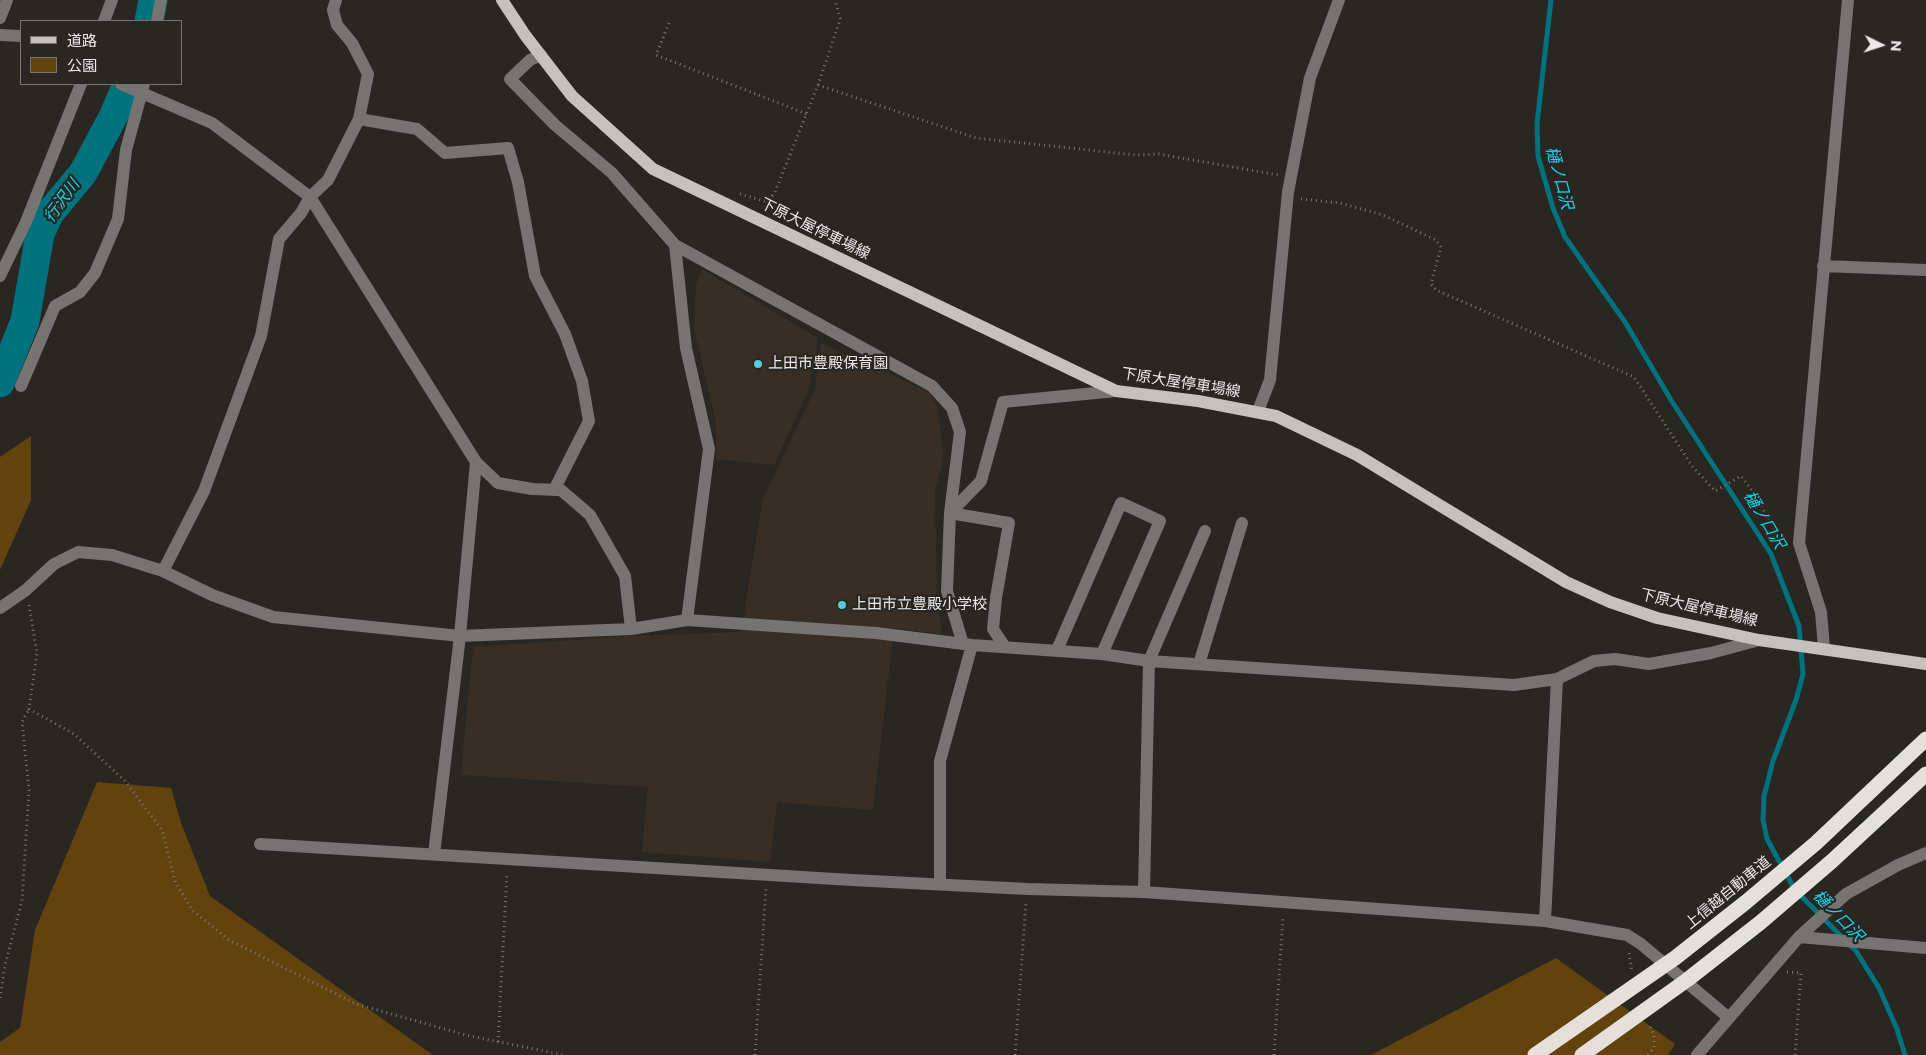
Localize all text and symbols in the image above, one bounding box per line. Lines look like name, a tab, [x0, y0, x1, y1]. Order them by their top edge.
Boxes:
legend	[20, 20, 182, 85]
north arrow	[1856, 20, 1906, 70]
text: 道路	[67, 31, 97, 50]
text: N	[1887, 40, 1905, 52]
text: 公園	[67, 56, 97, 75]
water label: 樋ノ口沢	[1541, 145, 1577, 211]
water label: 行沢川	[40, 176, 84, 226]
street label: 下原大屋停車場線	[757, 195, 873, 263]
place label: 上田市豊殿保育園	[768, 355, 888, 373]
marker: 上田市豊殿保育園	[752, 358, 764, 370]
street label: 下原大屋停車場線	[1120, 365, 1242, 401]
water label: 樋ノ口沢	[1739, 488, 1789, 552]
street label: 下原大屋停車場線	[1639, 586, 1759, 630]
place label: 上田市立豊殿小学校	[852, 596, 987, 614]
marker: 上田市立豊殿小学校	[836, 599, 848, 611]
street label: 上信越自動車道	[1682, 853, 1774, 933]
water label: 樋ノ口沢	[1809, 886, 1867, 946]

